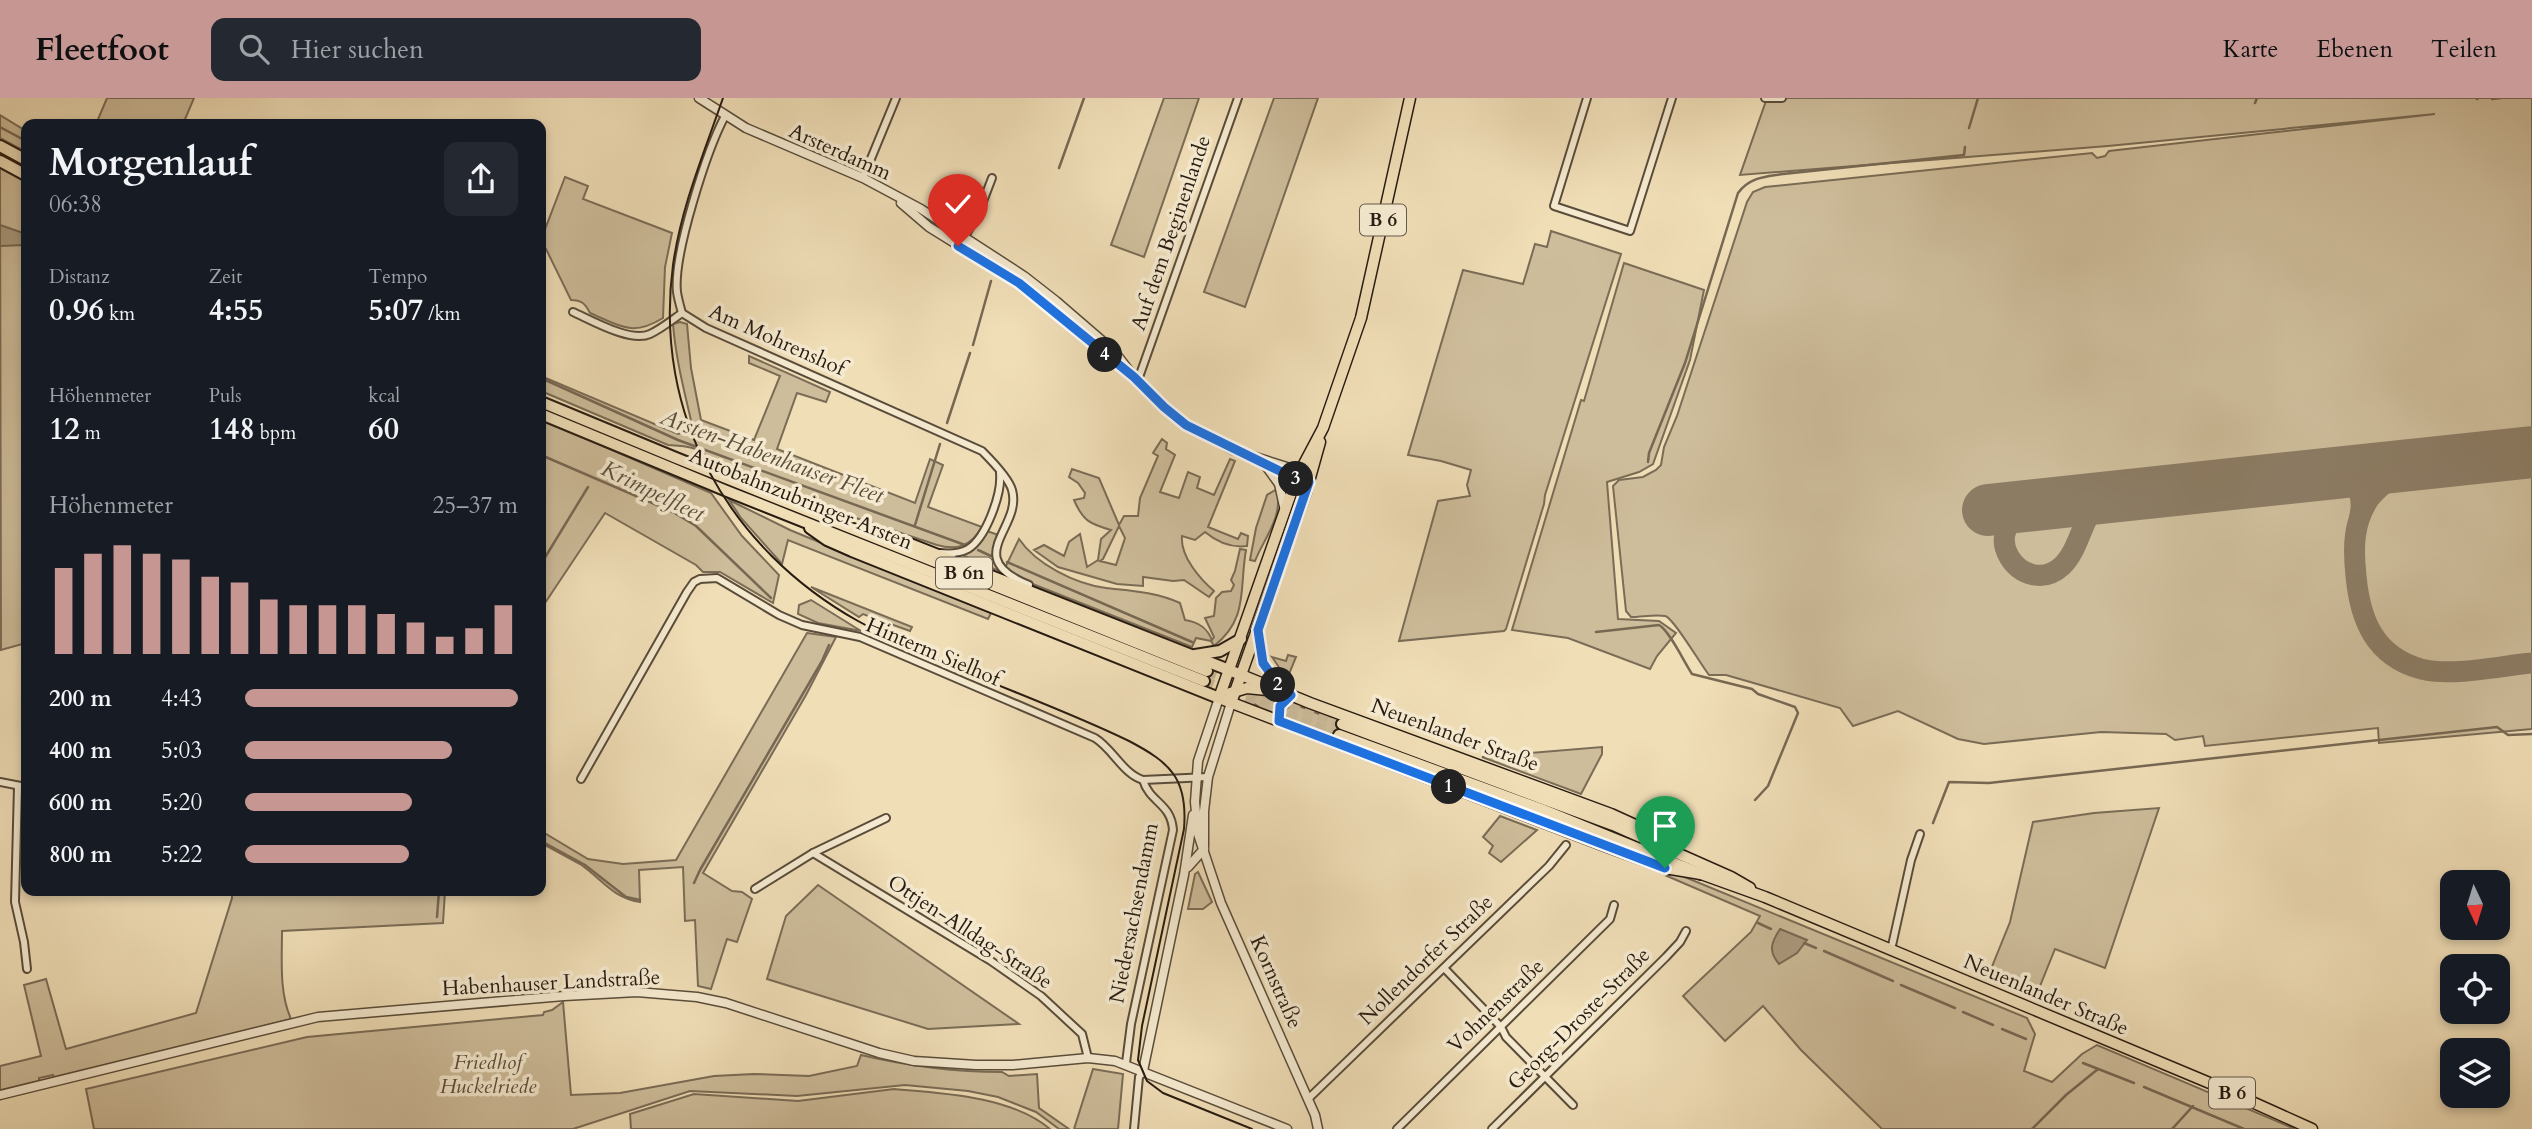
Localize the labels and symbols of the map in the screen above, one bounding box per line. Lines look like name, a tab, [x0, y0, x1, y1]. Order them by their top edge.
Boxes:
street label: Arsterdamm	[784, 117, 896, 188]
street label: Auf dem Beginenlande	[1124, 132, 1218, 334]
pin	[928, 174, 988, 246]
road number: B 6	[1360, 204, 1406, 236]
street label: Am Mohrenshof	[704, 297, 853, 384]
pin: 4	[1088, 338, 1122, 372]
water label: Arsten-Habenhauser Fleet	[655, 401, 889, 511]
street label: Autobahnzubringer Arsten	[685, 441, 917, 557]
water label: Krimpelfleet	[596, 453, 711, 530]
pin: 3	[1278, 462, 1314, 496]
road number: B 6n	[936, 558, 992, 588]
street label: Hinterm Sielhof	[861, 611, 1008, 695]
pin: 2	[1260, 668, 1296, 702]
street label: Neuenlander Straße	[1367, 691, 1543, 779]
pin: 1	[1432, 770, 1466, 804]
pin	[1635, 796, 1695, 868]
street label: Niedersachsendamm	[1102, 820, 1166, 1006]
street label: Ottjen-Alldag-Straße	[882, 868, 1058, 996]
north arrow	[2440, 870, 2510, 940]
street label: Nollendorfer Straße	[1352, 888, 1500, 1032]
street label: Kornstraße	[1243, 931, 1309, 1033]
street label: Georg-Droste-Straße	[1501, 941, 1657, 1097]
street label: Neuenlander Straße	[1959, 947, 2133, 1043]
street label: Vohnenstraße	[1441, 952, 1551, 1060]
street label: Habenhauser Landstraße	[441, 963, 661, 1003]
park label: Friedhof Huckelriede	[440, 1048, 537, 1101]
road number: B 6	[2209, 1077, 2255, 1108]

